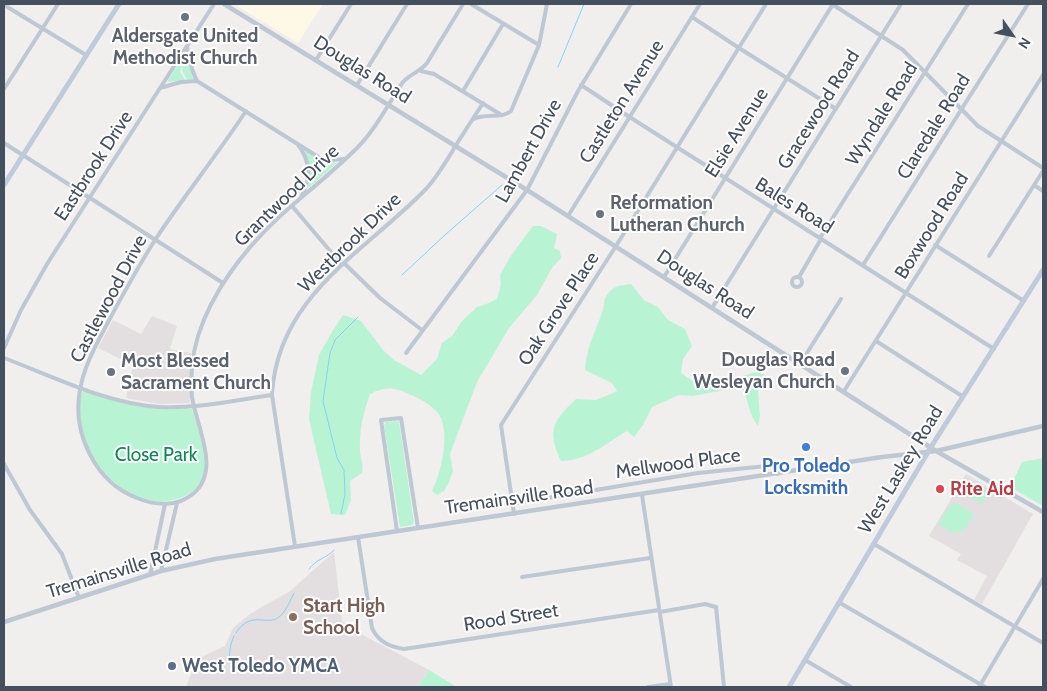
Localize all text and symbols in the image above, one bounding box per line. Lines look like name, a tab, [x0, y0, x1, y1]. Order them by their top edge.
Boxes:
north arrow	[987, 10, 1037, 60]
marker: Aldersgate United Methodist Church	[179, 11, 191, 23]
place label: Aldersgate United Methodist Church	[112, 25, 258, 69]
street label: Douglas Road	[309, 31, 415, 109]
text: N	[1014, 34, 1035, 52]
street label: Castleton Avenue	[575, 36, 669, 168]
street label: Gracewood Road	[773, 46, 865, 174]
street label: Wyndale Road	[841, 58, 923, 170]
street label: Claredale Road	[893, 70, 975, 184]
street label: Elsie Avenue	[701, 84, 773, 182]
street label: Lambert Drive	[491, 95, 567, 207]
street label: Eastbrook Drive	[50, 107, 138, 225]
street label: Grantwood Drive	[230, 140, 344, 252]
street label: Boxwood Road	[890, 169, 974, 283]
street label: Bales Road	[751, 173, 837, 239]
street label: Westbrook Drive	[294, 188, 406, 298]
place label: Reformation Lutheran Church	[610, 192, 745, 236]
marker: Reformation Lutheran Church	[594, 208, 606, 220]
street label: Castlewood Drive	[66, 231, 152, 367]
street label: Douglas Road	[652, 245, 758, 325]
street label: Oak Grove Place	[514, 248, 604, 370]
place label: Douglas Road Wesleyan Church	[693, 349, 835, 393]
place label: Most Blessed Sacrament Church	[121, 350, 271, 394]
marker: Douglas Road Wesleyan Church	[839, 365, 851, 377]
marker: Most Blessed Sacrament Church	[105, 366, 117, 378]
street label: West Laskey Road	[854, 402, 948, 538]
marker: Pro Toledo Locksmith	[800, 441, 812, 453]
park label: Close Park	[115, 444, 197, 466]
street label: Mellwood Place	[614, 444, 742, 484]
place label: Pro Toledo Locksmith	[762, 455, 850, 499]
street label: Tremainsville Road	[443, 476, 595, 520]
place label: Rite Aid	[950, 478, 1014, 500]
marker: Rite Aid	[934, 483, 946, 495]
street label: Tremainsville Road	[44, 538, 194, 604]
place label: Start High School	[303, 595, 385, 639]
street label: Rood Street	[462, 599, 560, 637]
marker: Start High School	[287, 611, 299, 623]
place label: West Toledo YMCA	[182, 655, 339, 677]
marker: West Toledo YMCA	[166, 660, 178, 672]

